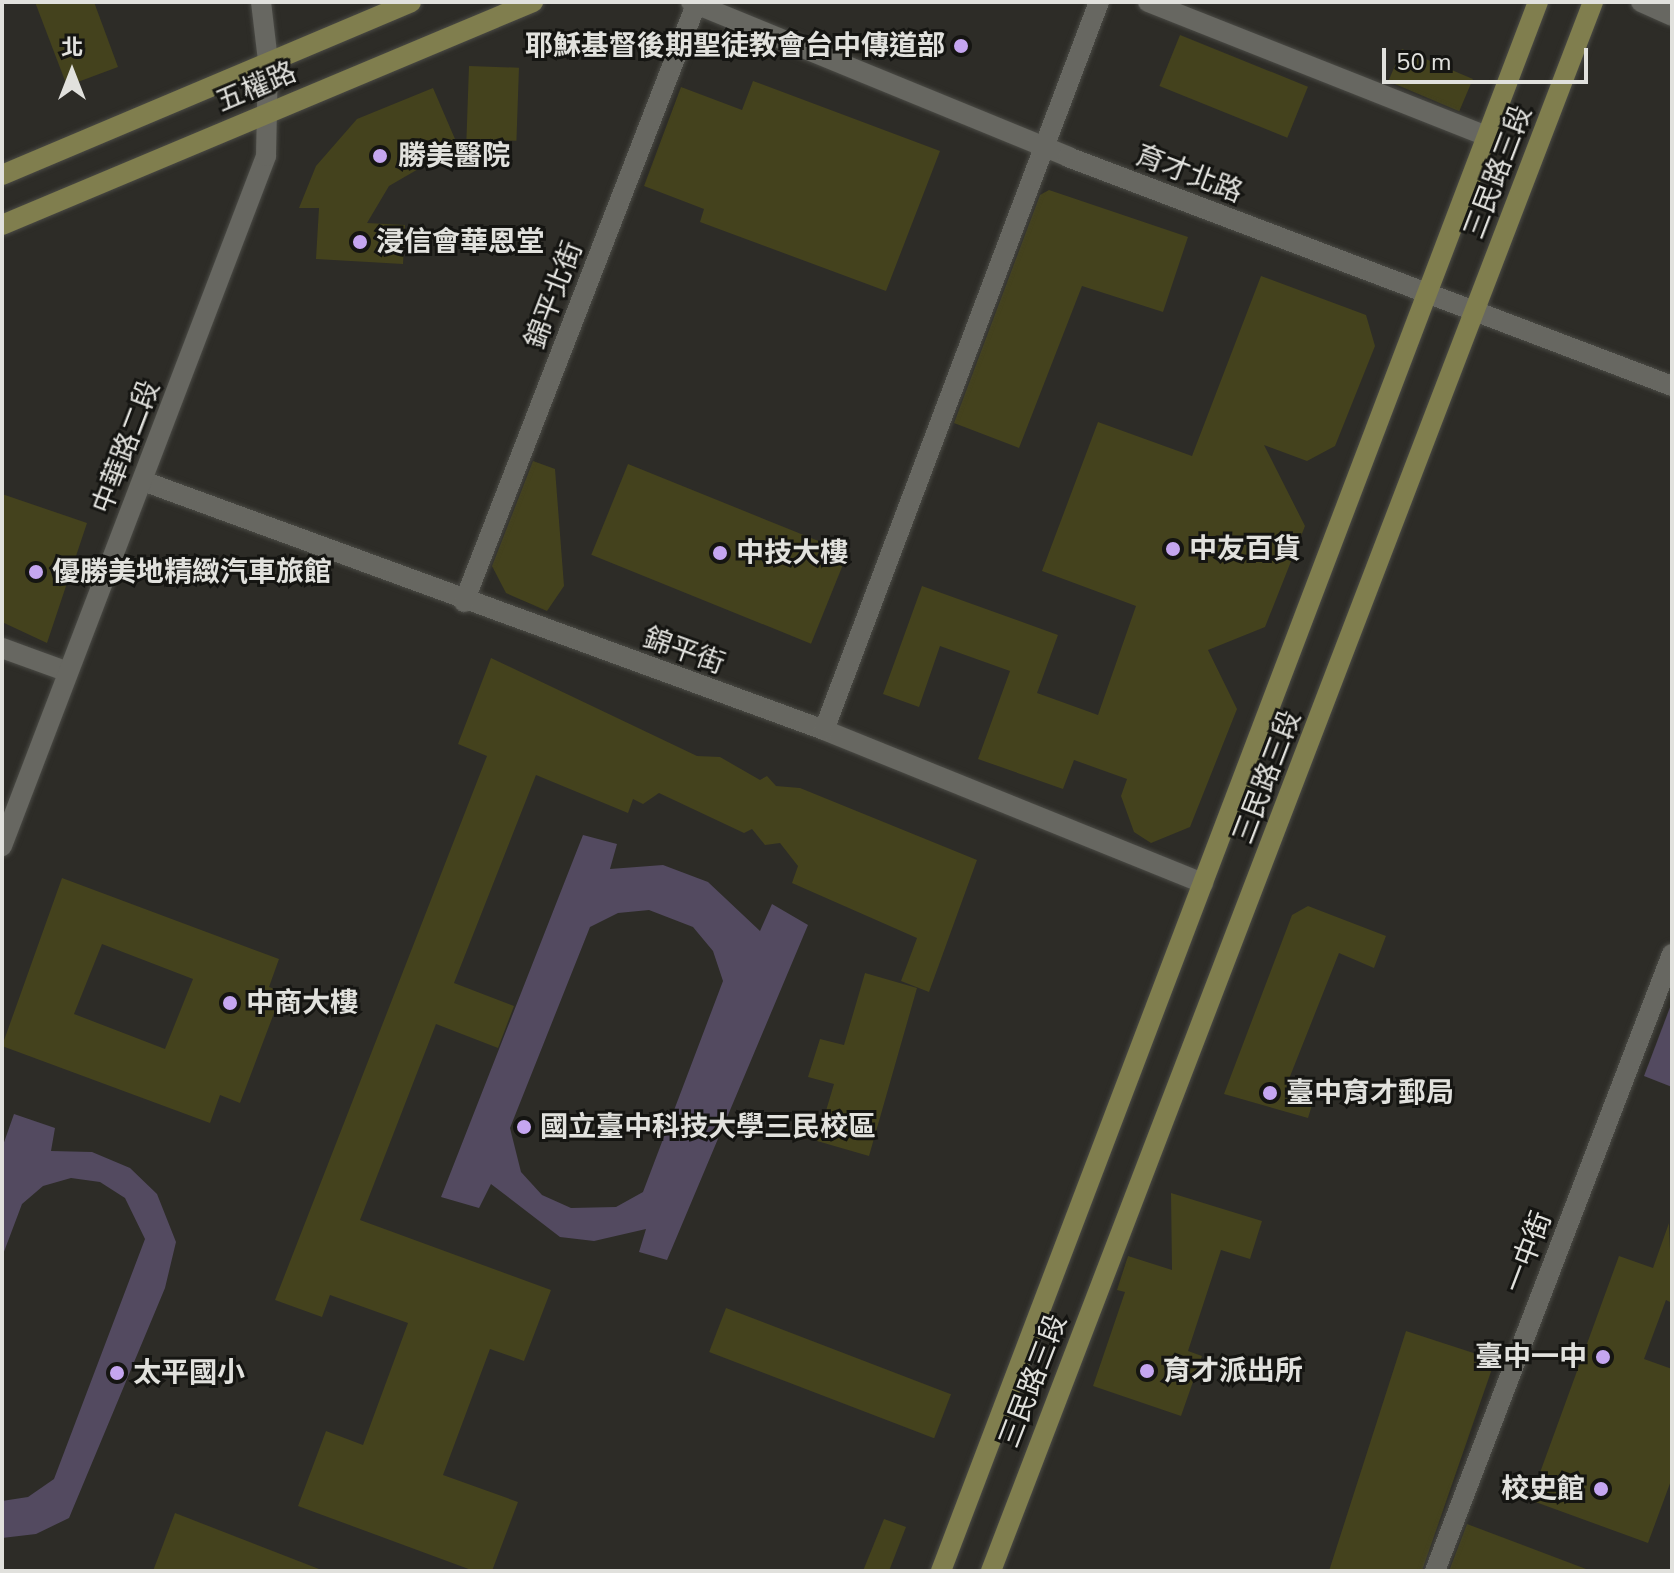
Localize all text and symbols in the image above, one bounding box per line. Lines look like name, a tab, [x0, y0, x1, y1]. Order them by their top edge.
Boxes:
place label: 耶穌基督後期聖徒教會台中傳道部	[525, 29, 945, 63]
north arrow	[32, 32, 112, 112]
scale bar	[1386, 32, 1592, 82]
text: 北	[61, 33, 83, 63]
marker: 耶穌基督後期聖徒教會台中傳道部	[952, 37, 970, 55]
text: 50 m	[1396, 46, 1452, 78]
street label: 五權路	[211, 55, 301, 119]
street label: 三民路三段	[1457, 101, 1539, 243]
street label: 育才北路	[1131, 138, 1247, 210]
place label: 勝美醫院	[398, 139, 510, 173]
marker: 勝美醫院	[369, 145, 391, 167]
place label: 浸信會華恩堂	[376, 225, 544, 259]
marker: 浸信會華恩堂	[351, 233, 369, 251]
street label: 錦平北街	[518, 237, 590, 353]
street label: 中華路二段	[85, 376, 167, 518]
place label: 中友百貨	[1189, 532, 1301, 566]
place label: 中技大樓	[736, 536, 848, 570]
marker: 中友百貨	[1164, 540, 1182, 558]
marker: 中技大樓	[711, 544, 729, 562]
place label: 優勝美地精緻汽車旅館	[52, 555, 332, 589]
marker: 優勝美地精緻汽車旅館	[27, 563, 45, 581]
street label: 錦平街	[639, 621, 729, 681]
street label: 三民路三段	[1226, 706, 1308, 848]
place label: 中商大樓	[246, 986, 358, 1020]
marker: 中商大樓	[221, 994, 239, 1012]
place label: 臺中育才郵局	[1286, 1076, 1454, 1110]
marker: 臺中育才郵局	[1261, 1084, 1279, 1102]
place label: 國立臺中科技大學三民校區	[540, 1110, 876, 1144]
marker: 國立臺中科技大學三民校區	[515, 1118, 533, 1136]
street label: 一中街	[1497, 1207, 1559, 1297]
street label: 三民路三段	[992, 1310, 1074, 1452]
place label: 臺中一中	[1475, 1340, 1587, 1374]
marker: 臺中一中	[1594, 1348, 1612, 1366]
place label: 育才派出所	[1163, 1354, 1303, 1388]
place label: 太平國小	[133, 1356, 245, 1390]
marker: 育才派出所	[1138, 1362, 1156, 1380]
marker: 太平國小	[108, 1364, 126, 1382]
place label: 校史館	[1501, 1472, 1585, 1506]
marker: 校史館	[1592, 1480, 1610, 1498]

